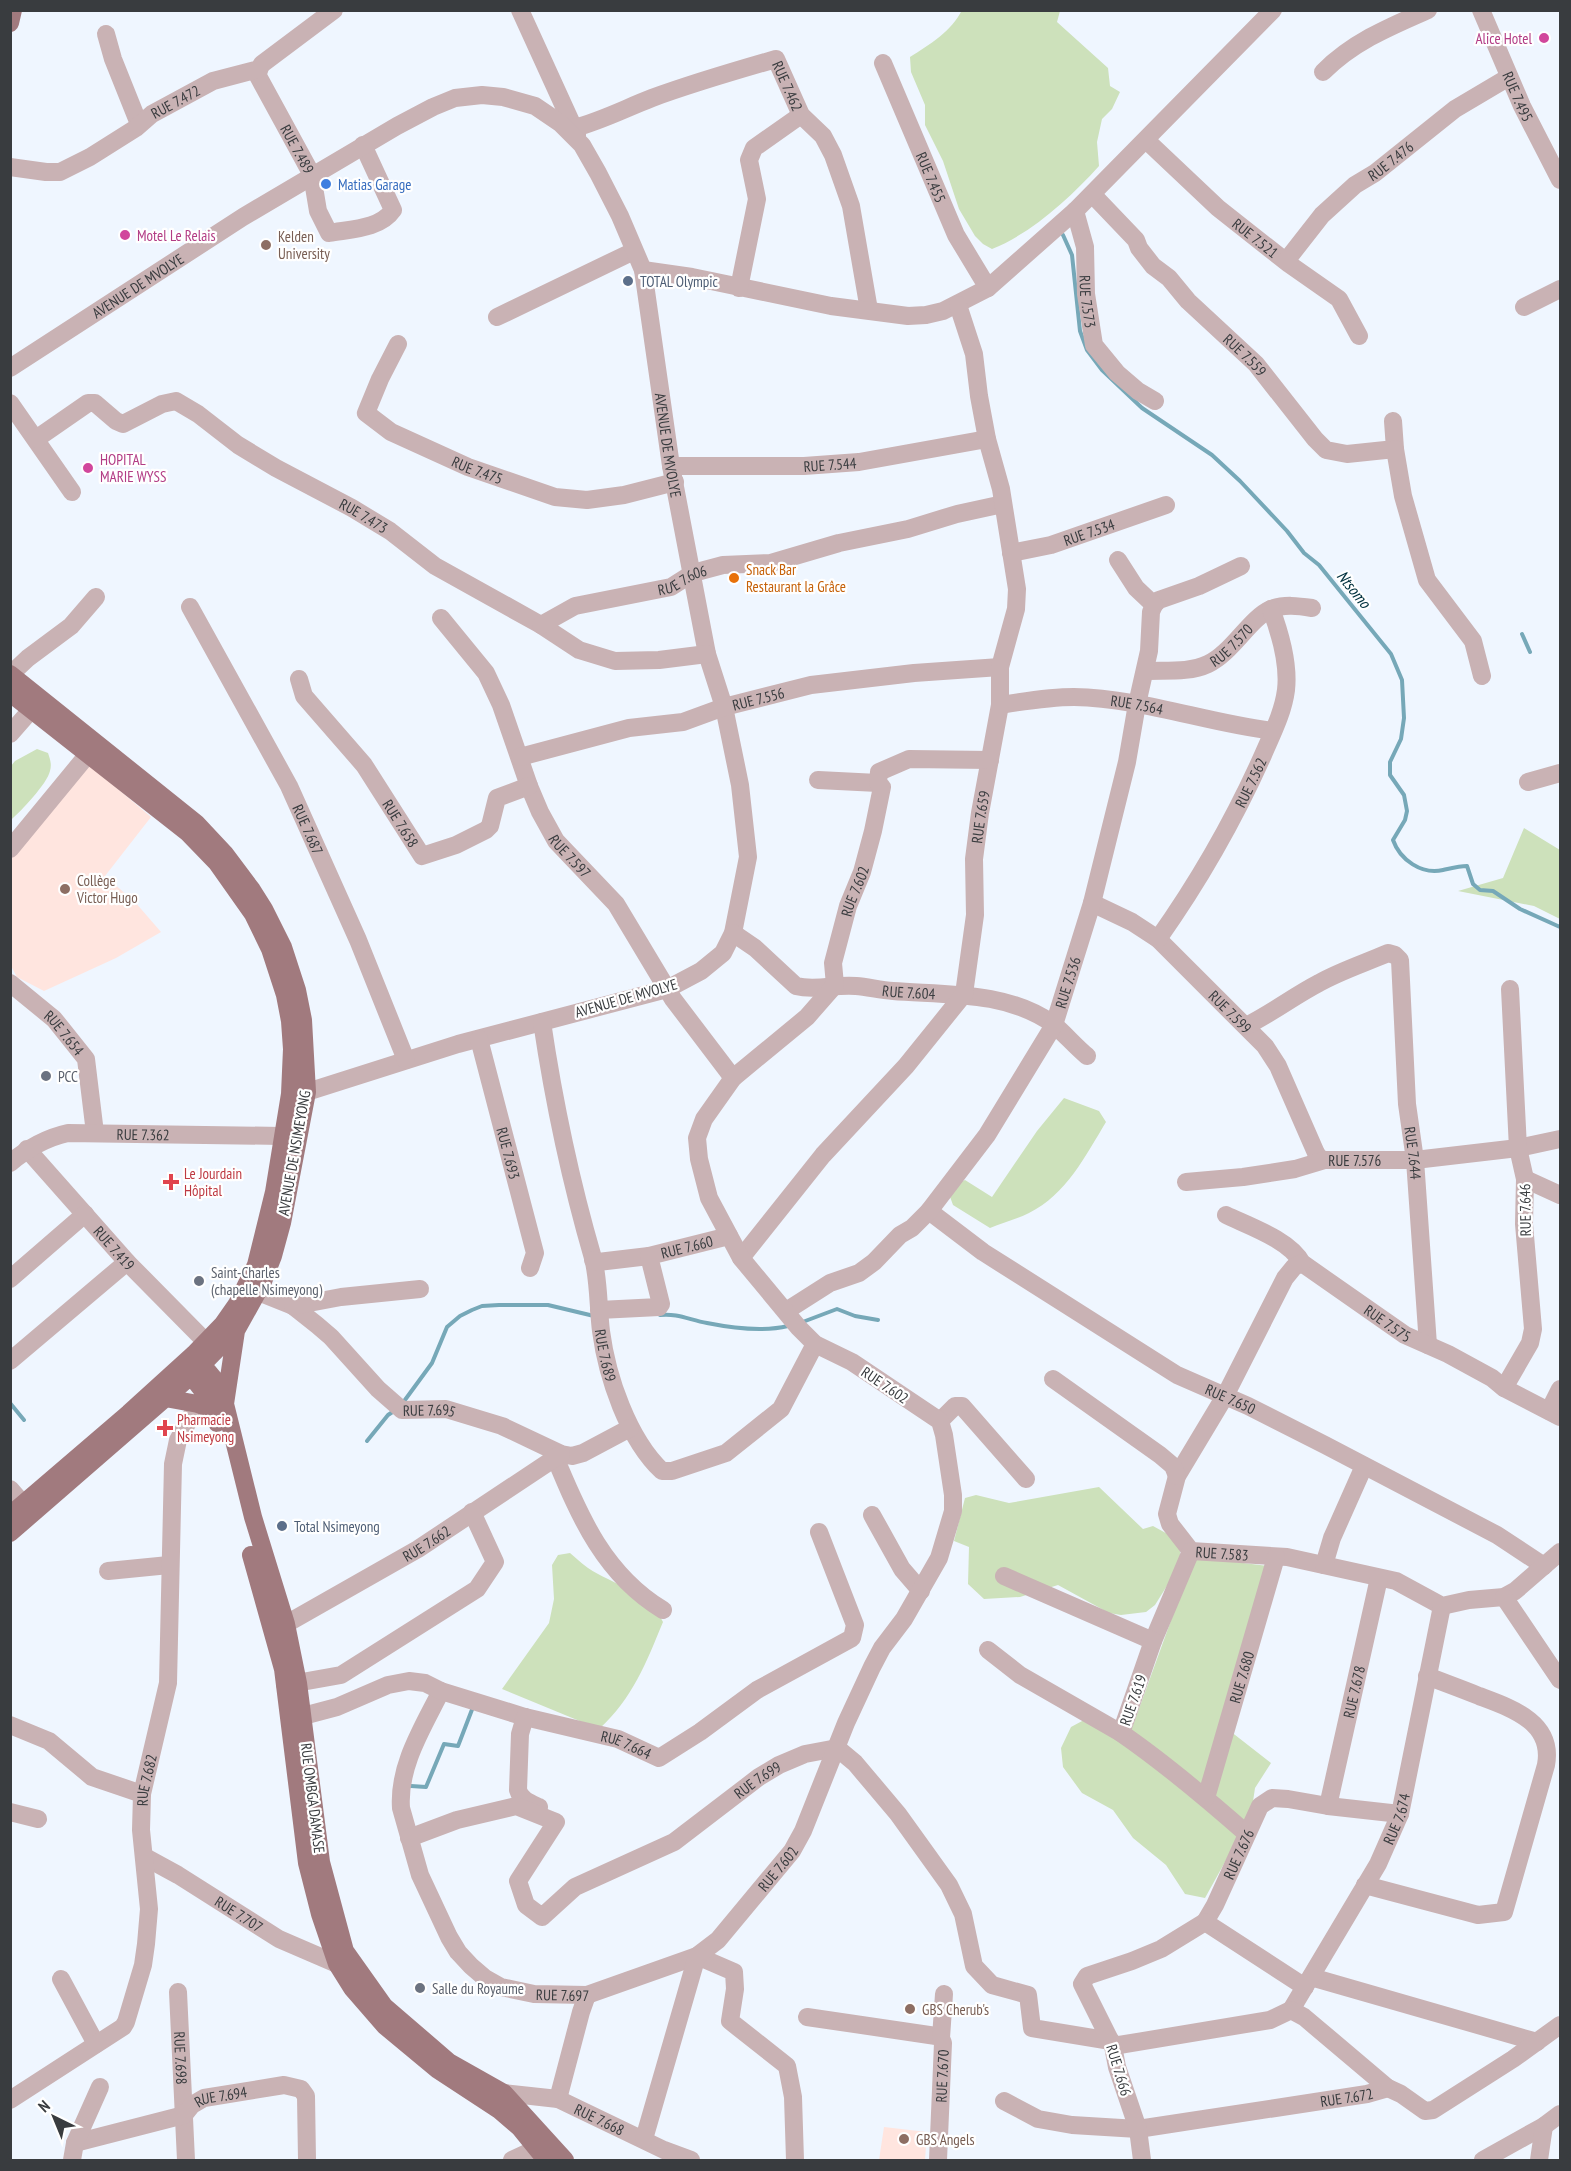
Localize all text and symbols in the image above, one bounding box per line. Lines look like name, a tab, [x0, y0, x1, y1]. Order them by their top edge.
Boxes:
place label: Alice Hotel	[1475, 29, 1532, 48]
marker: Alice Hotel	[1537, 31, 1551, 45]
street label: RUE 7.462	[768, 58, 807, 114]
street label: RUE 7.495	[1499, 68, 1538, 125]
street label: RUE 7.472	[147, 80, 203, 122]
street label: RUE 7.489	[277, 121, 319, 177]
street label: RUE 7.476	[1364, 137, 1417, 185]
street label: RUE 7.455	[912, 149, 951, 205]
place label: Matias Garage	[338, 175, 411, 194]
marker: Matias Garage	[319, 177, 333, 191]
street label: RUE 7.521	[1229, 214, 1282, 262]
place label: Motel Le Relais	[137, 226, 215, 245]
place label: Kelden University	[278, 227, 330, 263]
marker: Motel Le Relais	[118, 228, 132, 242]
marker: Kelden University	[259, 238, 273, 252]
street label: AVENUE DE MVOLYE	[88, 249, 187, 322]
place label: TOTAL Olympic	[640, 272, 719, 291]
marker: TOTAL Olympic	[621, 274, 635, 288]
street label: RUE 7.573	[1076, 275, 1101, 329]
street label: RUE 7.559	[1220, 329, 1271, 380]
street label: AVENUE DE MVOLYE	[651, 392, 686, 499]
place label: HOPITAL MARIE WYSS	[100, 450, 166, 486]
street label: RUE 7.475	[449, 451, 506, 488]
street label: RUE 7.544	[803, 453, 857, 476]
marker: HOPITAL MARIE WYSS	[81, 461, 95, 475]
street label: RUE 7.473	[336, 494, 391, 537]
street label: RUE 7.534	[1061, 514, 1117, 549]
street label: RUE 7.606	[656, 560, 709, 599]
place label: Snack Bar Restaurant la Grâce	[746, 560, 846, 596]
water label: Ntsomo	[1333, 566, 1376, 613]
marker: Snack Bar Restaurant la Grâce	[727, 571, 741, 585]
street label: RUE 7.570	[1206, 619, 1257, 670]
street label: RUE 7.556	[730, 683, 786, 714]
street label: RUE 7.564	[1110, 690, 1165, 718]
street label: RUE 7.562	[1230, 754, 1270, 810]
street label: RUE 7.659	[967, 789, 993, 844]
street label: RUE 7.658	[379, 796, 423, 851]
street label: RUE 7.687	[289, 801, 328, 857]
street label: RUE 7.597	[545, 831, 595, 882]
street label: RUE 7.602	[836, 864, 873, 918]
place label: Collège Victor Hugo	[76, 871, 138, 907]
marker: Collège Victor Hugo	[58, 882, 72, 896]
street label: RUE 7.536	[1050, 954, 1084, 1010]
street label: AVENUE DE MVOLYE	[573, 974, 679, 1022]
street label: RUE 7.604	[881, 980, 936, 1003]
street label: RUE 7.599	[1205, 986, 1256, 1037]
street label: RUE 7.654	[41, 1006, 89, 1059]
place label: PCC	[58, 1067, 78, 1086]
marker: PCC	[39, 1069, 53, 1083]
street label: AVENUE DE NSIMEYONG	[274, 1089, 314, 1217]
street label: RUE 7.362	[116, 1124, 170, 1144]
street label: RUE 7.693	[493, 1125, 525, 1181]
street label: RUE 7.644	[1401, 1125, 1426, 1180]
street label: RUE 7.576	[1328, 1151, 1382, 1170]
place label: Le Jourdain Hôpital	[184, 1164, 242, 1200]
marker: Le Jourdain Hôpital	[162, 1173, 180, 1191]
street label: RUE 7.646	[1515, 1183, 1535, 1237]
street label: RUE 7.419	[90, 1222, 139, 1274]
street label: RUE 7.660	[659, 1231, 715, 1262]
place label: Saint-Charles (chapelle Nsimeyong)	[211, 1263, 323, 1299]
marker: Saint-Charles (chapelle Nsimeyong)	[192, 1274, 206, 1288]
street label: RUE 7.575	[1361, 1300, 1414, 1346]
street label: RUE 7.689	[591, 1328, 621, 1384]
street label: RUE 7.602	[858, 1362, 912, 1408]
street label: RUE 7.650	[1203, 1379, 1259, 1418]
street label: RUE 7.695	[403, 1399, 458, 1421]
place label: Pharmacie Nsimeyong	[177, 1410, 234, 1446]
marker: Pharmacie Nsimeyong	[158, 1421, 172, 1435]
place label: Total Nsimeyong	[294, 1517, 380, 1536]
marker: Total Nsimeyong	[275, 1519, 289, 1533]
street label: RUE 7.662	[399, 1521, 454, 1565]
street label: RUE 7.583	[1195, 1542, 1249, 1564]
street label: RUE 7.680	[1225, 1649, 1258, 1705]
street label: RUE 7.678	[1338, 1664, 1369, 1720]
street label: RUE 7.619	[1115, 1672, 1151, 1728]
street label: RUE 7.664	[599, 1726, 655, 1763]
street label: RUE OMBGA DAMASE	[297, 1742, 329, 1854]
street label: RUE 7.682	[132, 1752, 161, 1806]
street label: RUE 7.699	[730, 1757, 784, 1802]
street label: RUE 7.674	[1378, 1791, 1414, 1847]
street label: RUE 7.676	[1219, 1826, 1258, 1882]
street label: RUE 7.602	[753, 1843, 802, 1895]
street label: RUE 7.707	[212, 1892, 267, 1936]
place label: Salle du Royaume	[432, 1979, 524, 1998]
marker: Salle du Royaume	[413, 1981, 427, 1995]
street label: RUE 7.697	[536, 1985, 589, 2005]
place label: GBS Cherub's	[922, 2000, 989, 2019]
marker: GBS Cherub's	[903, 2002, 917, 2016]
street label: RUE 7.698	[170, 2031, 192, 2085]
street label: RUE 7.666	[1102, 2042, 1136, 2098]
street label: RUE 7.670	[931, 2049, 952, 2103]
street label: RUE 7.694	[191, 2082, 248, 2111]
street label: RUE 7.672	[1319, 2083, 1375, 2111]
north arrow	[24, 2087, 84, 2147]
text: N	[34, 2096, 54, 2116]
street label: RUE 7.668	[572, 2099, 628, 2139]
place label: GBS Angels	[916, 2130, 975, 2149]
marker: GBS Angels	[897, 2132, 911, 2146]

